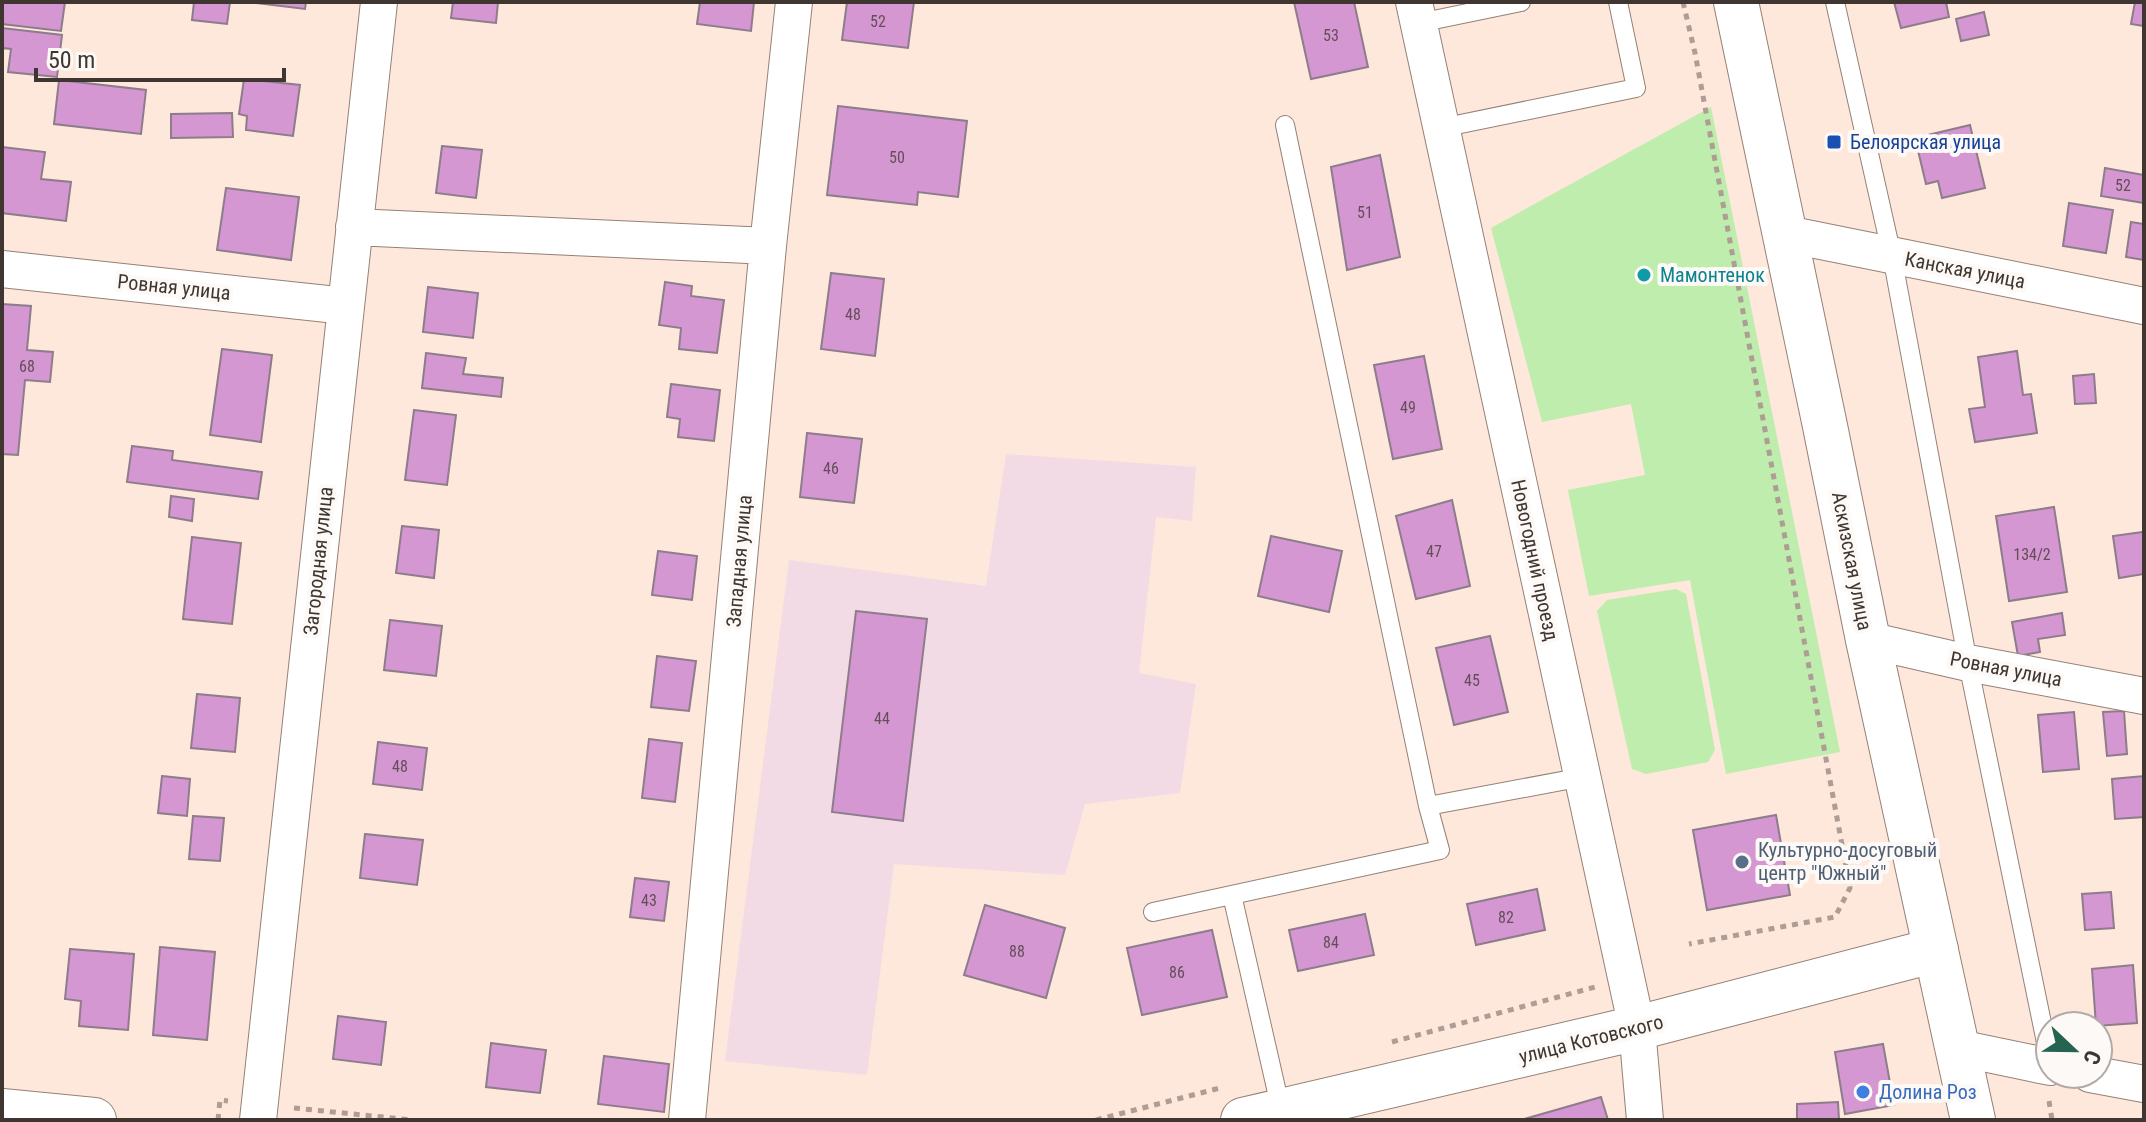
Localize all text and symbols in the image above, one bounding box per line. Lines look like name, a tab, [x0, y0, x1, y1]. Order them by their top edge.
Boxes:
house number: 52	[870, 12, 886, 31]
house number: 53	[1323, 26, 1339, 45]
scale bar	[36, 32, 284, 82]
text: 50 m	[48, 46, 95, 74]
place label: Белоярская улица	[1850, 130, 2001, 154]
marker: Белоярская улица	[1825, 133, 1843, 151]
house number: 50	[889, 148, 905, 167]
house number: 52	[2115, 176, 2131, 195]
house number: 51	[1357, 203, 1373, 222]
street label: Канская улица	[1903, 247, 2027, 293]
place label: Мамонтенок	[1660, 263, 1765, 287]
marker: Мамонтенок	[1635, 266, 1653, 284]
street label: Ровная улица	[116, 269, 232, 305]
house number: 48	[845, 305, 861, 324]
house number: 68	[19, 357, 35, 376]
house number: 49	[1400, 398, 1416, 417]
house number: 46	[823, 459, 839, 478]
street label: Новогодний проезд	[1506, 477, 1564, 643]
street label: Загородная улица	[298, 485, 338, 637]
street label: Аскизская улица	[1827, 490, 1877, 632]
street label: Западная улица	[721, 494, 757, 628]
house number: 47	[1426, 542, 1442, 561]
house number: 134/2	[2013, 545, 2051, 564]
street label: Ровная улица	[1948, 646, 2064, 692]
house number: 45	[1464, 671, 1480, 690]
house number: 44	[874, 709, 890, 728]
house number: 48	[392, 757, 408, 776]
place label: Культурно-досуговый центр "Южный"	[1758, 838, 1937, 885]
marker: Культурно-досуговый центр "Южный"	[1733, 853, 1751, 871]
house number: 43	[641, 891, 657, 910]
house number: 82	[1498, 908, 1514, 927]
house number: 84	[1323, 933, 1339, 952]
house number: 88	[1009, 942, 1025, 961]
house number: 86	[1169, 963, 1185, 982]
street label: улица Котовского	[1516, 1009, 1666, 1069]
north arrow	[2034, 1010, 2114, 1090]
text: С	[2078, 1047, 2106, 1068]
place label: Долина Роз	[1879, 1080, 1977, 1104]
marker: Долина Роз	[1854, 1083, 1872, 1101]

